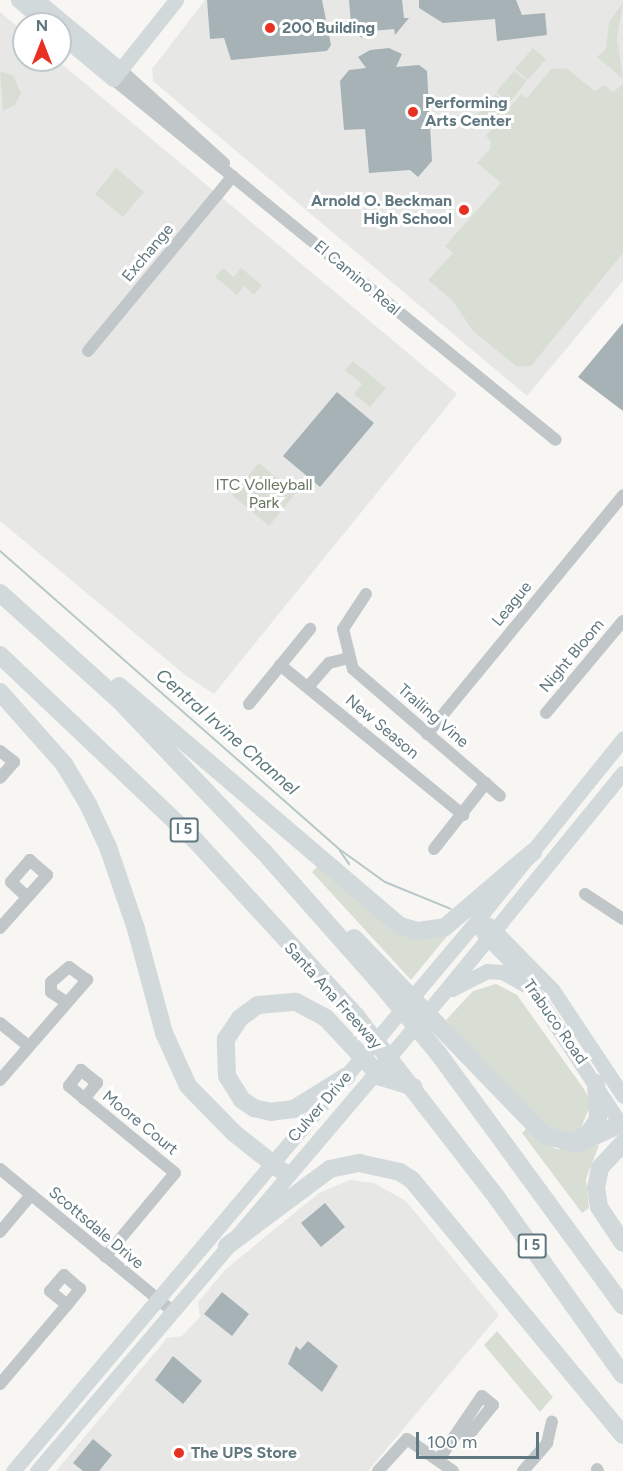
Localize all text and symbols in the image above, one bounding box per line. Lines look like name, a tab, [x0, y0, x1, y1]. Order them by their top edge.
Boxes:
north arrow	[12, 12, 72, 72]
text: N	[36, 16, 48, 35]
place label: 200 Building	[282, 18, 375, 38]
marker: 200 Building	[263, 21, 277, 35]
place label: Performing Arts Center	[425, 93, 511, 131]
marker: Performing Arts Center	[406, 105, 420, 119]
place label: Arnold O. Beckman High School	[311, 191, 452, 229]
marker: Arnold O. Beckman High School	[457, 203, 471, 217]
street label: Exchange	[118, 220, 178, 286]
street label: El Camino Real	[310, 236, 404, 320]
park label: ITC Volleyball Park	[216, 475, 312, 513]
street label: League	[488, 578, 536, 630]
street label: Night Bloom	[536, 615, 608, 697]
water label: Central Irvine Channel	[151, 664, 303, 800]
street label: Trailing Vine	[394, 680, 472, 752]
street label: New Season	[341, 691, 423, 763]
road number: I 5	[169, 818, 199, 842]
street label: Santa Ana Freeway	[280, 939, 386, 1053]
street label: Trabuco Road	[519, 976, 591, 1068]
street label: Culver Drive	[284, 1068, 356, 1146]
street label: Moore Court	[98, 1087, 182, 1159]
street label: Scottsdale Drive	[45, 1183, 147, 1273]
road number: I 5	[517, 1234, 547, 1258]
scale bar	[419, 1420, 542, 1458]
text: 100 m	[427, 1431, 477, 1453]
place label: The UPS Store	[191, 1443, 297, 1463]
marker: The UPS Store	[172, 1446, 186, 1460]

